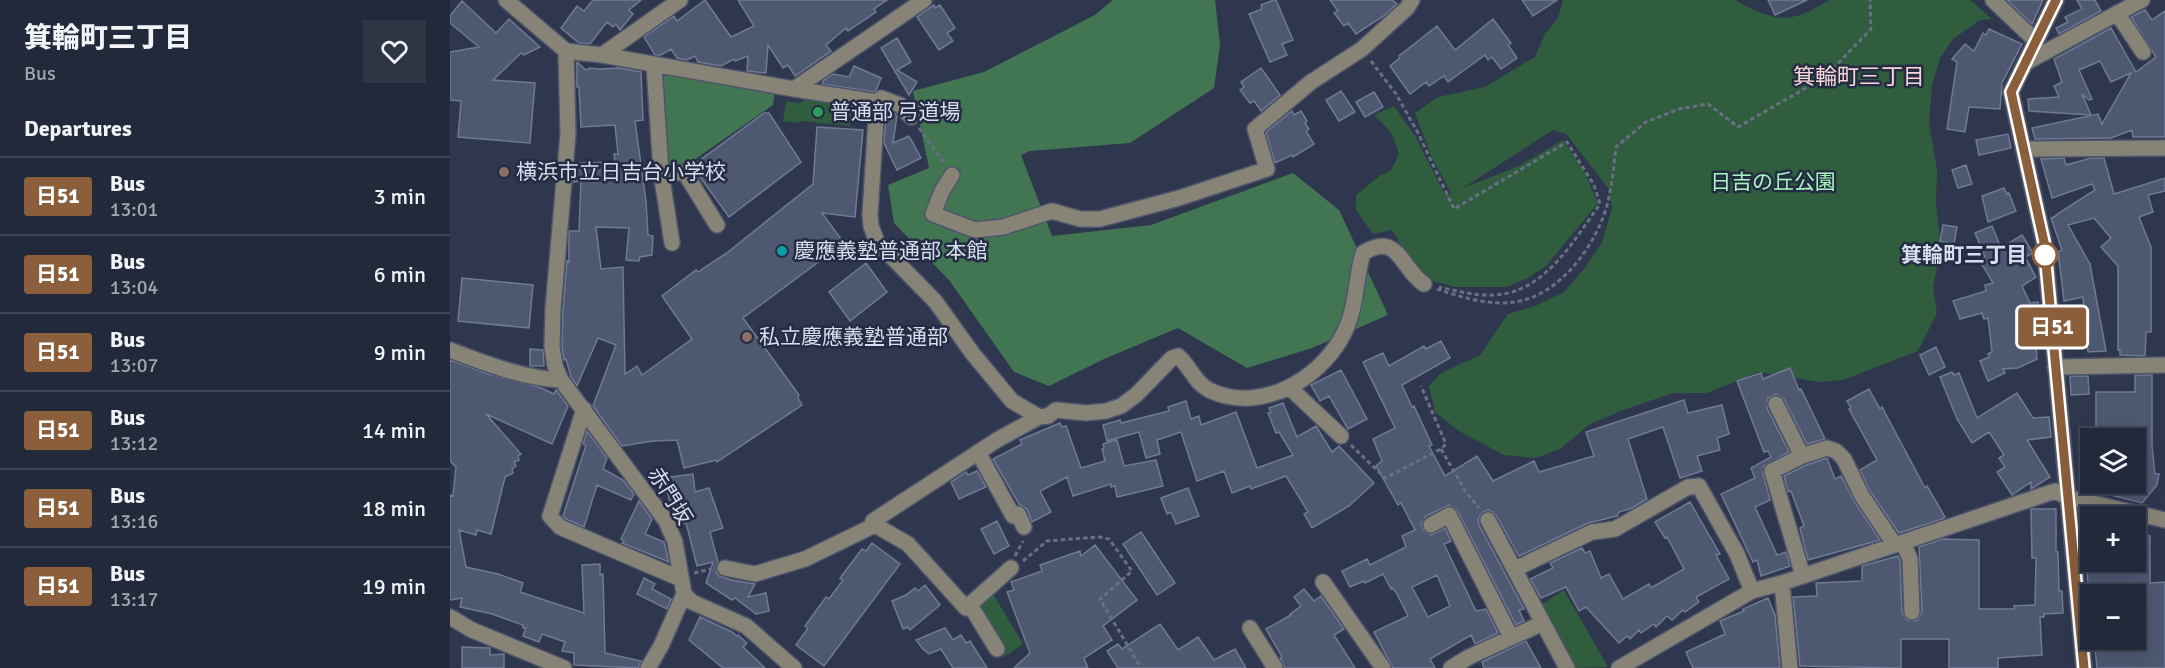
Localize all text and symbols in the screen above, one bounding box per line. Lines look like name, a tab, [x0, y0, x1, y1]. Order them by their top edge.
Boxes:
button: heart	[363, 20, 426, 83]
text: 箕輪町三丁目	[24, 21, 192, 55]
text: Bus	[24, 61, 56, 86]
district label: 箕輪町三丁目	[1793, 63, 1925, 90]
place label: 普通部 弓道場	[830, 99, 961, 125]
marker: 普通部 弓道場	[811, 105, 825, 119]
text: Departures	[24, 115, 132, 142]
place label: 横浜市立日吉台小学校	[516, 159, 726, 185]
marker: 横浜市立日吉台小学校	[497, 165, 511, 179]
park label: 日吉の丘公園	[1710, 169, 1836, 195]
text: Bus	[110, 170, 145, 197]
text: 日51	[36, 183, 80, 209]
text: 3 min	[374, 183, 426, 210]
text: 13:01	[110, 197, 158, 222]
place label: 慶應義塾普通部 本館	[794, 238, 988, 264]
place label: 箕輪町三丁目	[1901, 242, 2027, 268]
marker: 箕輪町三丁目	[2032, 242, 2058, 268]
marker: 慶應義塾普通部 本館	[775, 244, 789, 258]
text: Bus	[110, 248, 145, 275]
text: 日51	[36, 261, 80, 287]
text: 6 min	[374, 261, 426, 288]
text: 13:04	[110, 275, 158, 300]
line badge: 日51	[2018, 308, 2086, 346]
text: 日51	[2030, 314, 2074, 340]
place label: 私立慶應義塾普通部	[759, 324, 948, 350]
text: Bus	[110, 326, 145, 353]
marker: 私立慶應義塾普通部	[740, 330, 754, 344]
text: 日51	[36, 339, 80, 365]
text: 9 min	[374, 339, 426, 366]
text: 13:07	[110, 353, 158, 378]
text: Bus	[110, 404, 145, 431]
text: 日51	[36, 417, 80, 443]
text: 14 min	[362, 417, 426, 444]
map controls	[2080, 428, 2146, 650]
button: layers	[2080, 428, 2146, 494]
text: 13:12	[110, 431, 158, 456]
street label: 赤門坂	[642, 462, 698, 530]
text: Bus	[110, 482, 145, 509]
text: 日51	[36, 495, 80, 521]
text: 18 min	[362, 495, 426, 522]
button: +	[2080, 506, 2146, 572]
text: 13:16	[110, 509, 158, 534]
text: Bus	[110, 560, 145, 587]
text: 日51	[36, 573, 80, 599]
text: 19 min	[362, 573, 426, 600]
button: −	[2080, 584, 2146, 650]
text: 13:17	[110, 587, 158, 612]

